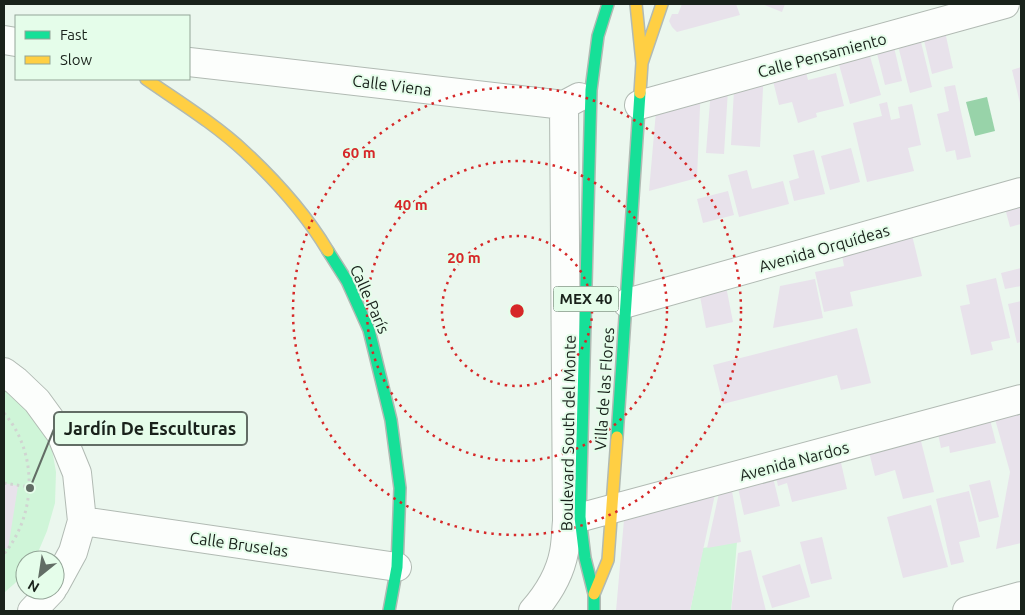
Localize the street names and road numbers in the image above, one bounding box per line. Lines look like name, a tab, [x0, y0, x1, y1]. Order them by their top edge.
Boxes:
street label: Calle Pensamiento	[756, 29, 888, 81]
street label: Calle Viena	[351, 71, 433, 99]
street label: Avenida Orquídeas	[756, 221, 892, 275]
street label: Calle París	[347, 262, 393, 336]
road number: MEX 40	[554, 286, 618, 312]
street label: Villa de las Flores	[591, 327, 617, 451]
street label: Boulevard South del Monte	[557, 335, 579, 531]
street label: Avenida Nardos	[737, 438, 851, 484]
street label: Calle Bruselas	[188, 528, 290, 560]

